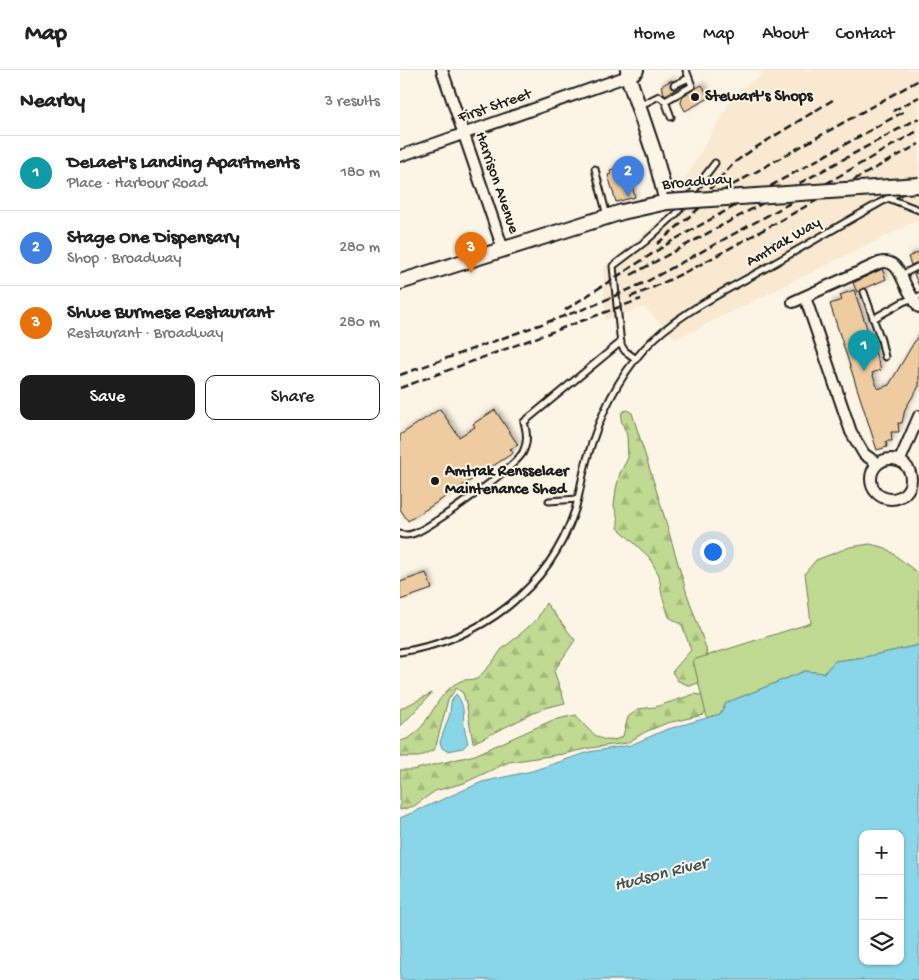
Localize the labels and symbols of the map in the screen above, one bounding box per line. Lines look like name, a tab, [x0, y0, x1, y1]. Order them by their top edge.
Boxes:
street label: First Street	[455, 85, 536, 129]
place label: Stewart's Shops	[705, 88, 814, 107]
marker: Stewart's Shops	[689, 91, 701, 103]
street label: Harrison Avenue	[470, 130, 523, 237]
pin: 2	[612, 156, 644, 197]
street label: Broadway	[661, 170, 733, 196]
street label: Amtrak Way	[743, 214, 825, 272]
pin: 3	[455, 232, 487, 273]
pin: 1	[848, 330, 880, 371]
place label: Amtrak Rensselaer Maintenance Shed	[444, 463, 571, 500]
marker: Amtrak Rensselaer Maintenance Shed	[429, 475, 441, 487]
your location	[700, 539, 726, 565]
water label: Hudson River	[612, 852, 713, 897]

